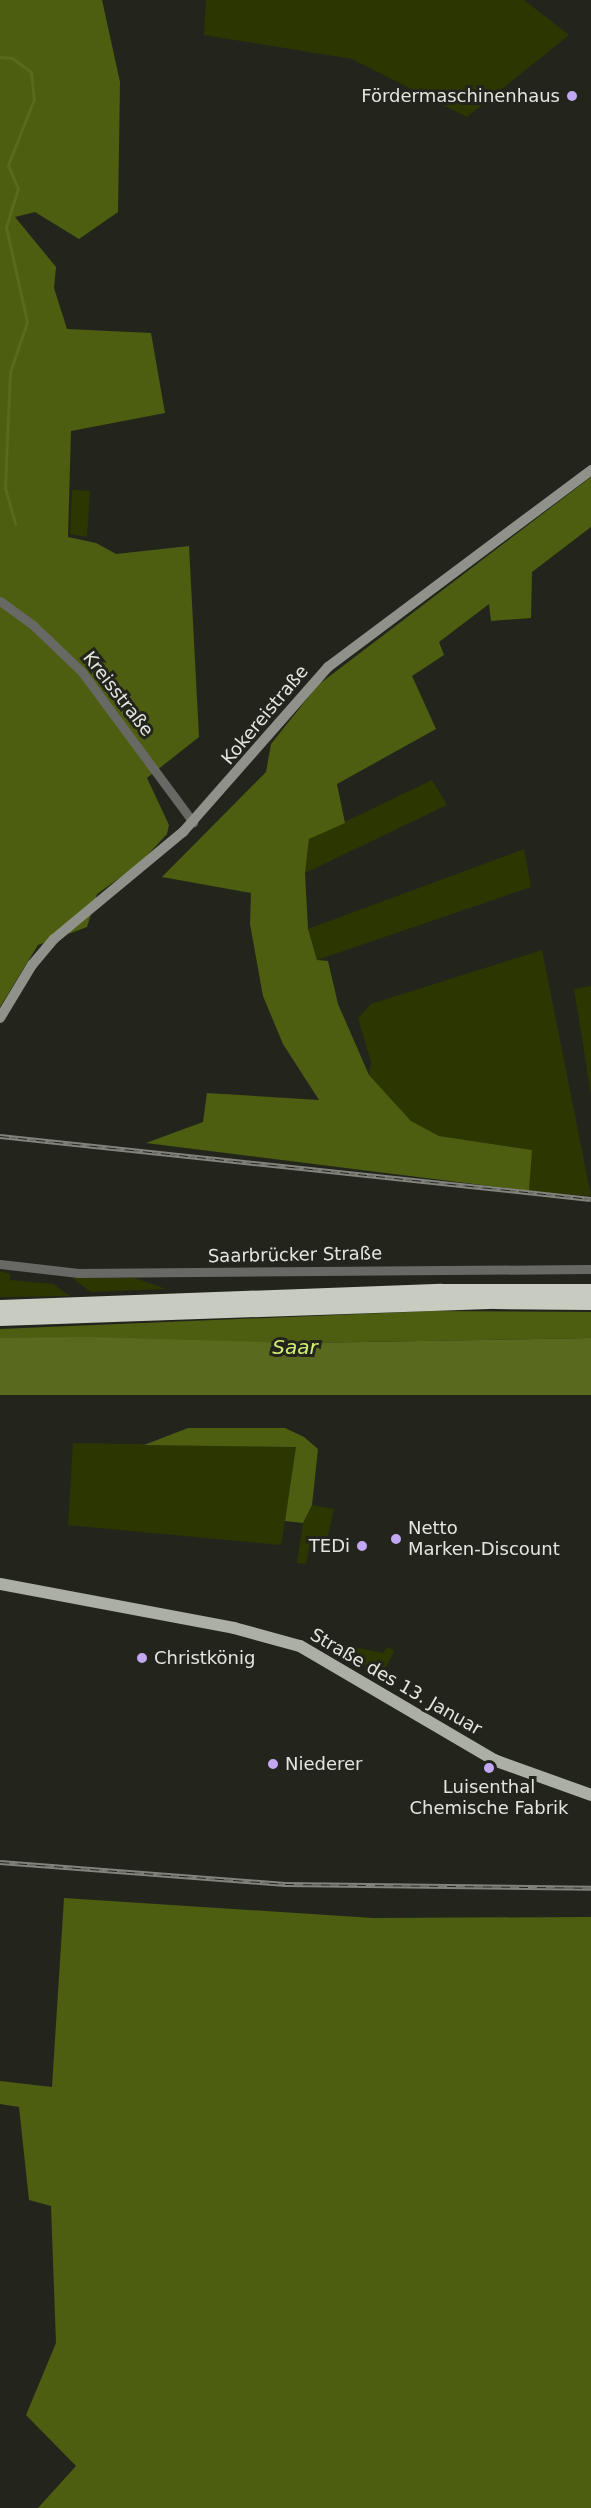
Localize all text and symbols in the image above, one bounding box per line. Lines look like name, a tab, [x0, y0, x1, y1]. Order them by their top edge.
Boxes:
place label: Fördermaschinenhaus	[361, 85, 560, 107]
marker: Fördermaschinenhaus	[565, 89, 579, 103]
street label: Kreisstraße	[78, 647, 158, 741]
street label: Kokereistraße	[217, 661, 313, 769]
street label: Saarbrücker Straße	[208, 1243, 382, 1267]
water label: Saar	[272, 1335, 318, 1359]
place label: Netto Marken-Discount	[408, 1518, 560, 1561]
marker: Netto Marken-Discount	[389, 1532, 403, 1546]
place label: TEDi	[309, 1535, 350, 1557]
marker: TEDi	[355, 1539, 369, 1553]
street label: Straße des 13. Januar	[306, 1624, 486, 1740]
place label: Christkönig	[154, 1647, 255, 1669]
marker: Christkönig	[135, 1651, 149, 1665]
place label: Niederer	[285, 1753, 363, 1775]
marker: Niederer	[266, 1757, 280, 1771]
marker: Luisenthal Chemische Fabrik	[482, 1761, 496, 1775]
place label: Luisenthal Chemische Fabrik	[409, 1777, 569, 1820]

